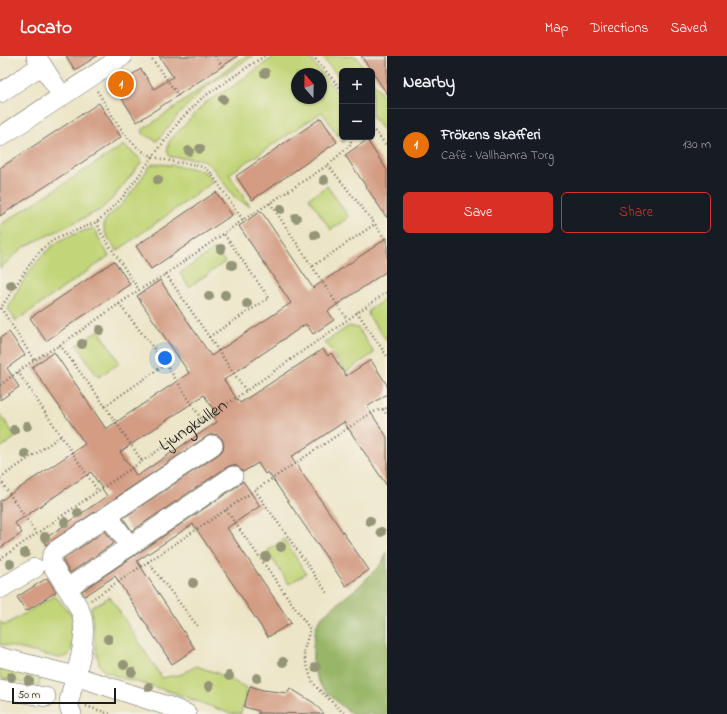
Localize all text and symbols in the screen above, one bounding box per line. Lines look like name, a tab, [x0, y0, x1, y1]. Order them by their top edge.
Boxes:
text: Locato	[20, 15, 72, 42]
text: Map	[545, 18, 568, 39]
text: Directions	[590, 18, 648, 39]
text: Saved	[670, 18, 707, 39]
north arrow	[291, 68, 327, 104]
map controls	[339, 68, 375, 140]
button: +	[339, 68, 375, 104]
pin: 1	[108, 69, 134, 99]
text: Nearby	[403, 70, 455, 95]
button: −	[339, 104, 375, 140]
text: Frökens skafferi	[441, 124, 541, 146]
text: 1	[414, 135, 418, 154]
text: 130 m	[683, 135, 711, 154]
text: Café · Vallhamra Torg	[441, 146, 554, 165]
button: Save	[403, 192, 553, 233]
button: Share	[561, 192, 711, 233]
your location	[155, 348, 175, 368]
street label: Ljungkullen	[154, 394, 234, 459]
scale bar	[12, 686, 116, 705]
text: 50 m	[18, 687, 40, 703]

